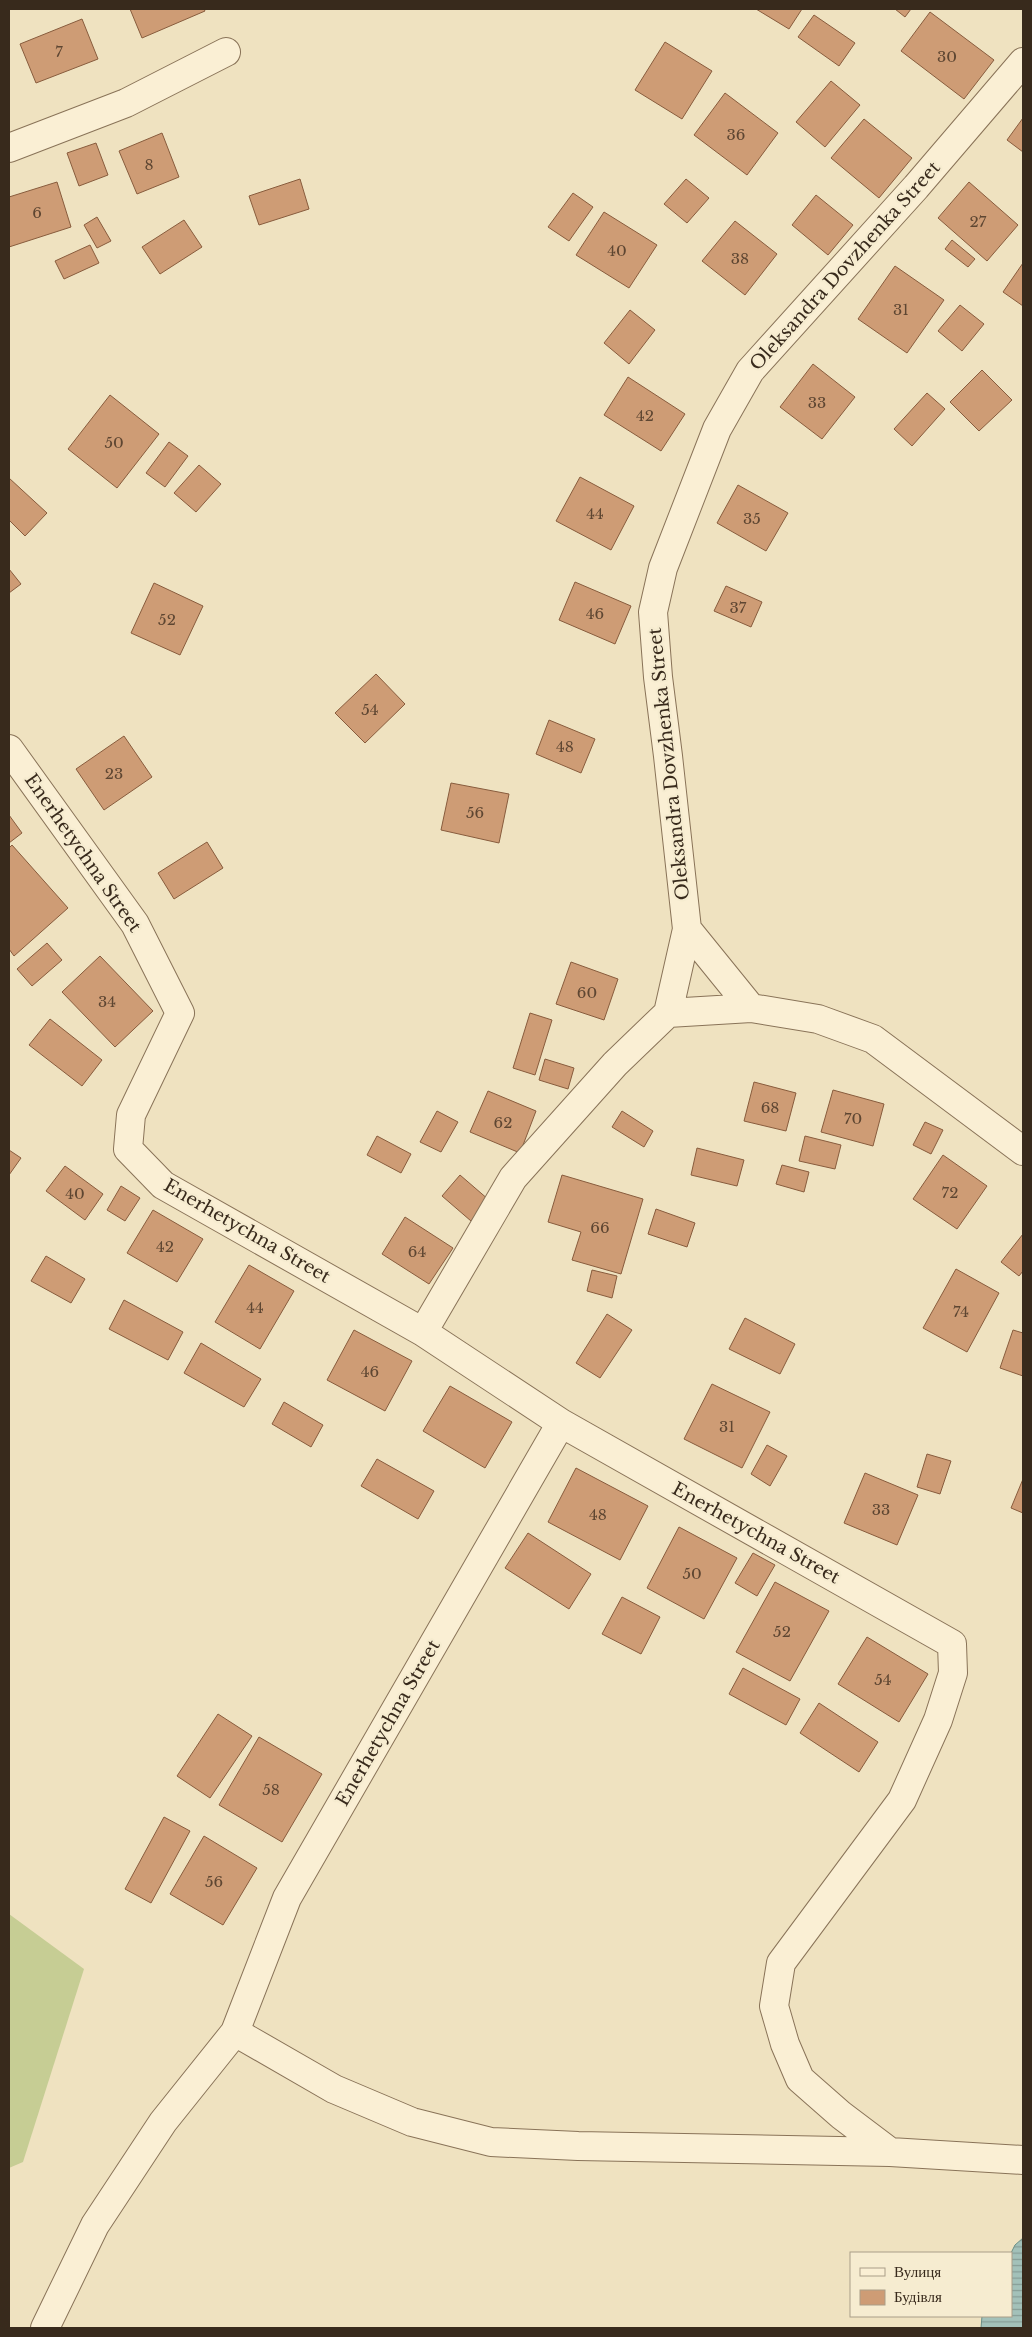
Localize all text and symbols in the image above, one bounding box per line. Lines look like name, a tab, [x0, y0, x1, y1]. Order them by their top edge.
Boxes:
house number: 7	[55, 42, 63, 61]
house number: 30	[937, 47, 957, 66]
house number: 36	[727, 125, 745, 144]
house number: 8	[144, 155, 154, 174]
street label: Oleksandra Dovzhenka Street	[745, 157, 945, 375]
house number: 6	[32, 203, 42, 222]
house number: 27	[970, 212, 987, 231]
house number: 40	[607, 241, 627, 260]
house number: 38	[731, 249, 749, 268]
house number: 31	[893, 300, 909, 319]
house number: 33	[808, 393, 826, 412]
house number: 42	[636, 406, 654, 425]
house number: 50	[104, 433, 124, 452]
house number: 44	[586, 504, 604, 523]
house number: 35	[743, 509, 761, 528]
house number: 37	[730, 598, 747, 617]
house number: 46	[586, 604, 604, 623]
house number: 52	[158, 610, 176, 629]
street label: Oleksandra Dovzhenka Street	[644, 627, 694, 901]
house number: 54	[361, 700, 379, 719]
house number: 48	[556, 737, 574, 756]
house number: 23	[105, 764, 123, 783]
street label: Enerhetychna Street	[20, 769, 146, 937]
house number: 56	[466, 803, 484, 822]
house number: 60	[577, 983, 597, 1002]
house number: 34	[98, 992, 116, 1011]
house number: 68	[761, 1098, 779, 1117]
house number: 70	[844, 1109, 862, 1128]
house number: 62	[494, 1113, 512, 1132]
street label: Enerhetychna Street	[160, 1174, 334, 1288]
house number: 72	[942, 1183, 958, 1202]
house number: 40	[65, 1184, 85, 1203]
house number: 66	[590, 1218, 610, 1237]
house number: 42	[156, 1237, 174, 1256]
house number: 64	[408, 1242, 426, 1261]
house number: 44	[246, 1298, 264, 1317]
house number: 74	[953, 1302, 969, 1321]
house number: 46	[361, 1362, 379, 1381]
house number: 31	[719, 1417, 735, 1436]
street label: Enerhetychna Street	[668, 1478, 844, 1588]
house number: 33	[872, 1500, 890, 1519]
house number: 48	[589, 1505, 607, 1524]
house number: 50	[682, 1564, 702, 1583]
house number: 52	[773, 1622, 791, 1641]
street label: Enerhetychna Street	[331, 1636, 445, 1810]
house number: 54	[874, 1670, 892, 1689]
house number: 58	[262, 1780, 280, 1799]
house number: 56	[205, 1872, 223, 1891]
legend	[850, 2252, 1012, 2317]
text: Вулиця	[894, 2262, 941, 2281]
text: Будівля	[894, 2287, 942, 2306]

